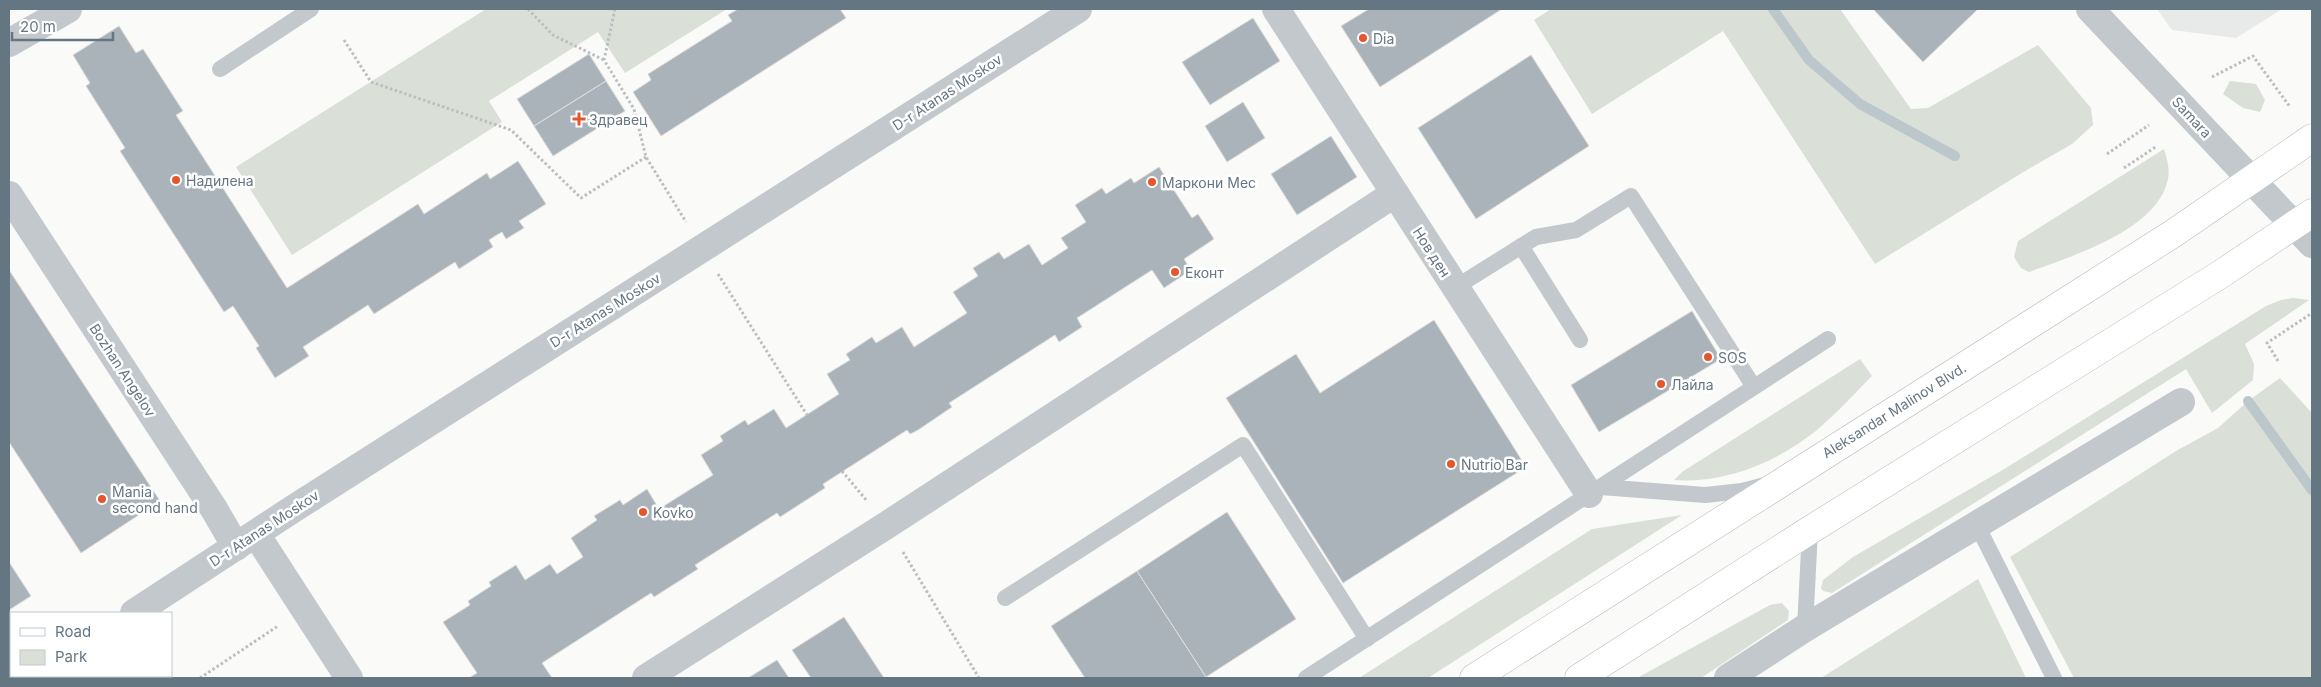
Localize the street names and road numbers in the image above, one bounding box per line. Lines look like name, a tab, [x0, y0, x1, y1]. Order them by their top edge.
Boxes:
street label: D-r Atanas Moskov	[889, 50, 1005, 134]
street label: Samara	[2169, 93, 2215, 141]
street label: Нов ден	[1410, 224, 1454, 280]
street label: D-r Atanas Moskov	[547, 269, 663, 351]
street label: Bozhan Angelov	[87, 320, 159, 420]
street label: Aleksandar Malinov Blvd.	[1819, 359, 1969, 461]
street label: D-r Atanas Moskov	[206, 486, 322, 570]

